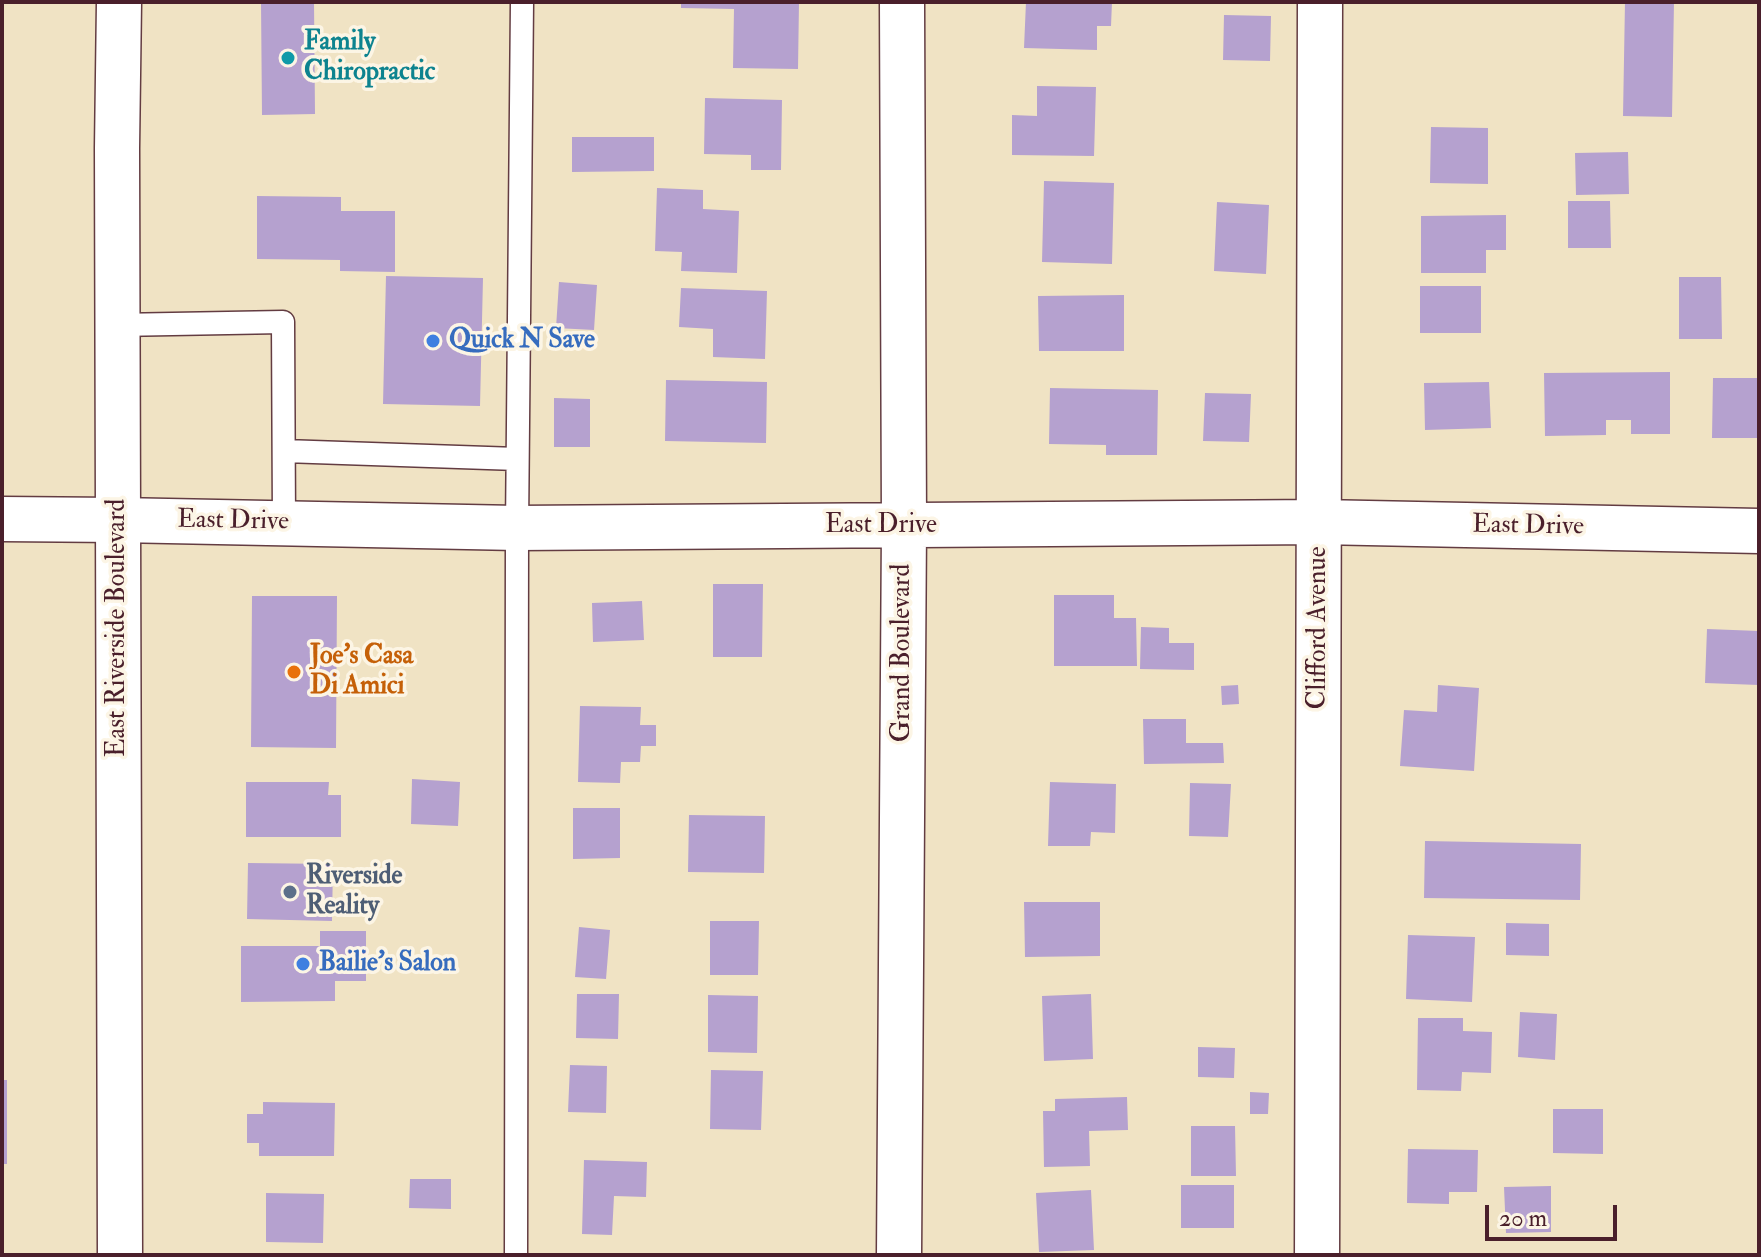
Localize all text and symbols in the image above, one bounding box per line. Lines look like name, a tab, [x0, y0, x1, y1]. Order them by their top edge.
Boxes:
place label: Family Chiropractic	[304, 27, 435, 88]
marker: Family Chiropractic	[279, 49, 297, 67]
place label: Quick N Save	[449, 325, 595, 357]
marker: Quick N Save	[424, 332, 442, 350]
street label: East Riverside Boulevard	[102, 499, 134, 757]
street label: East Drive	[177, 505, 289, 539]
street label: East Drive	[825, 510, 937, 542]
street label: East Drive	[1472, 510, 1584, 544]
street label: Clifford Avenue	[1303, 546, 1335, 710]
street label: Grand Boulevard	[887, 564, 919, 742]
place label: Joe's Casa Di Amici	[310, 641, 413, 702]
marker: Joe's Casa Di Amici	[285, 663, 303, 681]
place label: Riverside Reality	[306, 861, 402, 922]
marker: Riverside Reality	[281, 883, 299, 901]
place label: Bailie's Salon	[319, 948, 456, 980]
marker: Bailie's Salon	[294, 955, 312, 973]
scale bar	[1489, 1189, 1621, 1239]
text: 20 m	[1499, 1203, 1547, 1234]

